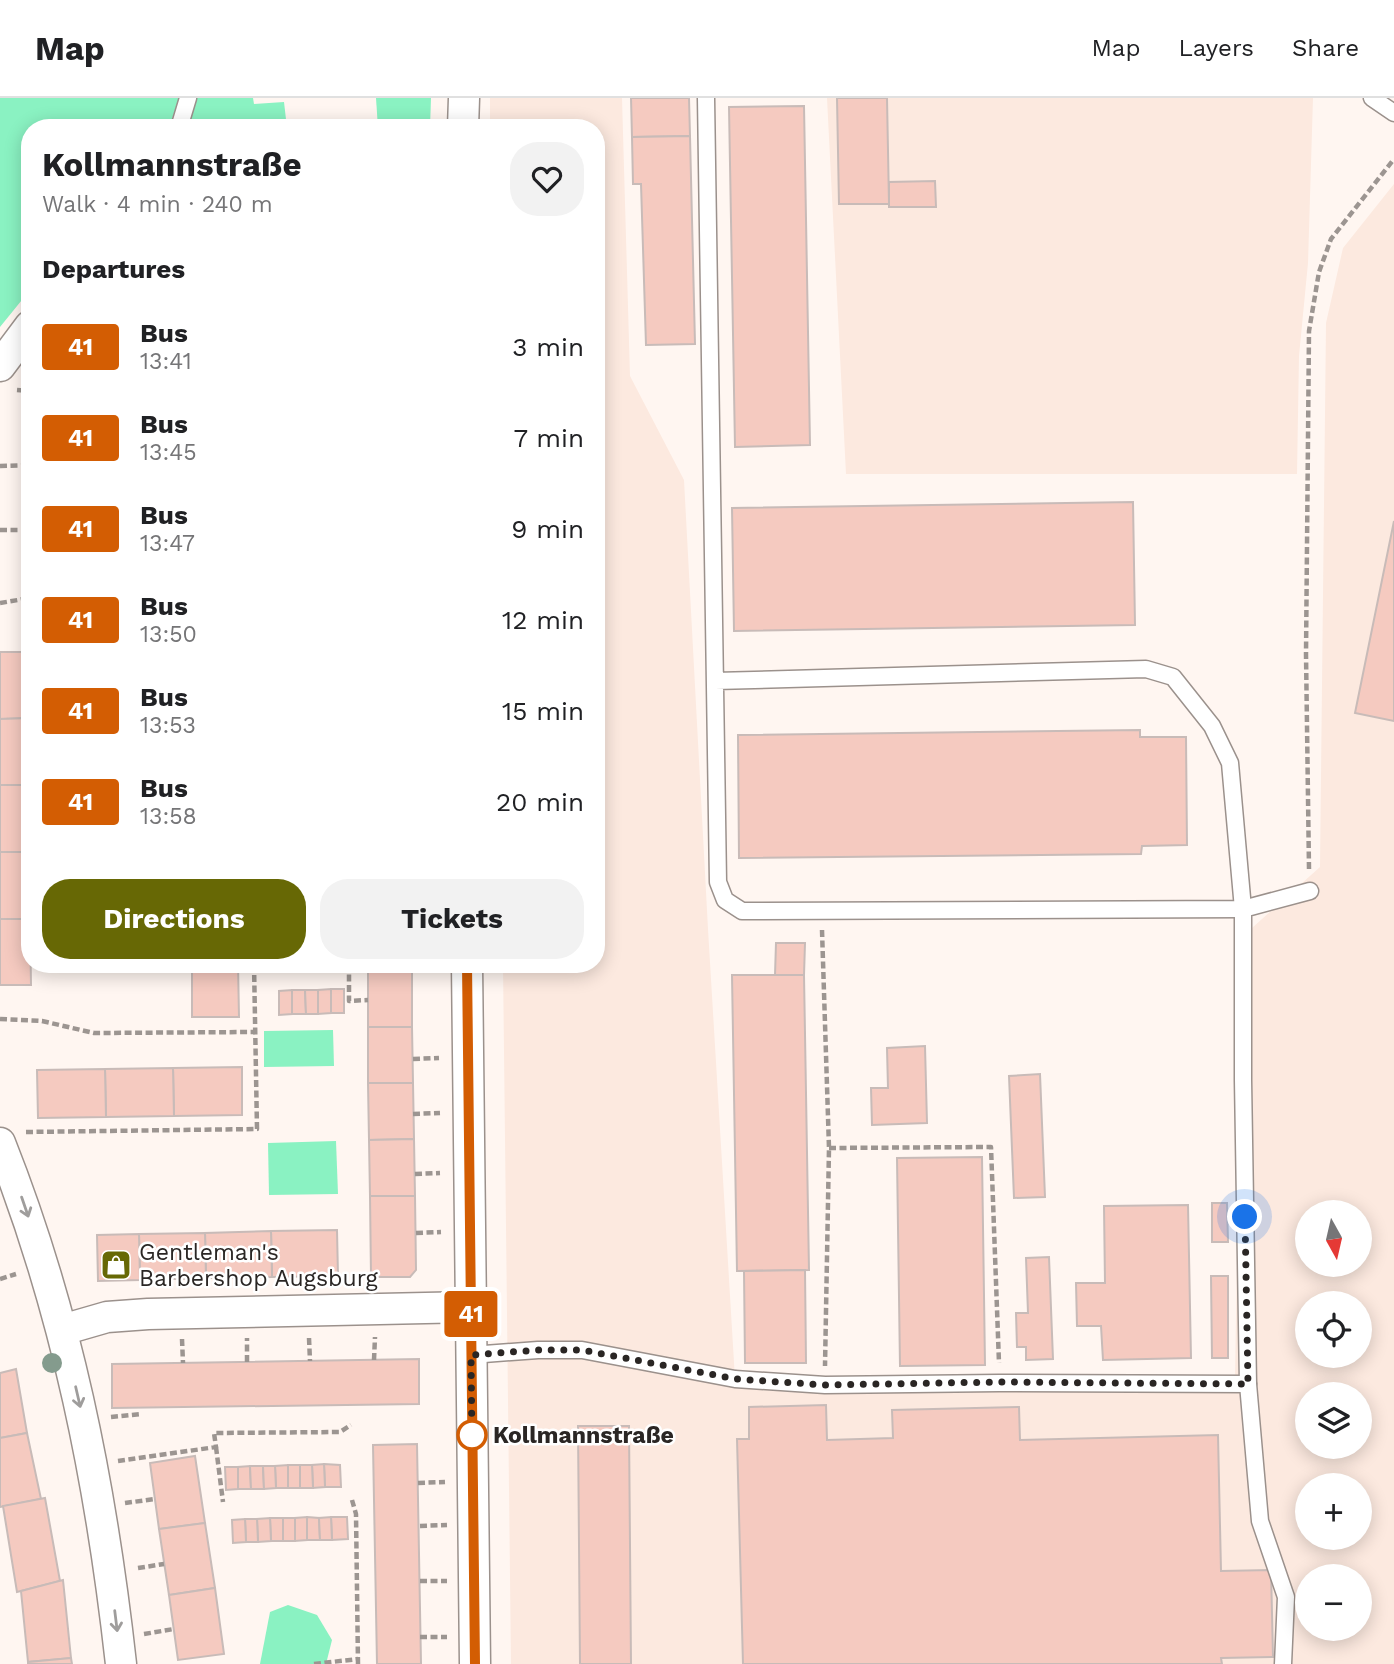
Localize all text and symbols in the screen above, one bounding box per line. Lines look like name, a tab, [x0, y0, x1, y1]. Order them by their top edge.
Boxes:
text: Map	[35, 29, 105, 68]
text: Map	[1092, 34, 1140, 62]
text: Layers	[1178, 34, 1254, 62]
text: Share	[1292, 34, 1359, 62]
button: heart	[510, 142, 584, 216]
text: Kollmannstraße	[42, 145, 302, 184]
text: Walk · 4 min · 240 m	[42, 191, 273, 218]
text: Departures	[42, 254, 185, 284]
text: Bus	[140, 318, 188, 348]
text: 3 min	[512, 332, 584, 362]
text: 41	[68, 333, 93, 361]
text: 13:41	[140, 348, 192, 375]
text: Bus	[140, 409, 188, 439]
text: 7 min	[514, 423, 584, 453]
text: 41	[68, 424, 93, 452]
text: 13:45	[140, 439, 197, 466]
text: Bus	[140, 500, 188, 530]
text: 9 min	[511, 514, 584, 544]
text: 41	[68, 515, 93, 543]
text: 13:47	[140, 530, 195, 557]
text: Bus	[140, 591, 188, 621]
text: 12 min	[502, 605, 584, 635]
text: 41	[68, 606, 93, 634]
text: 13:50	[140, 621, 197, 648]
text: Bus	[140, 682, 188, 712]
text: 15 min	[502, 696, 584, 726]
text: 41	[68, 697, 93, 725]
text: 13:53	[140, 712, 196, 739]
text: Bus	[140, 773, 188, 803]
text: 20 min	[496, 787, 584, 817]
text: 41	[68, 788, 93, 816]
text: 13:58	[140, 803, 197, 830]
button: Directions	[42, 879, 306, 959]
button: Tickets	[320, 879, 584, 959]
one-way arrow	[20, 1195, 32, 1217]
your location	[1227, 1199, 1262, 1234]
north arrow	[1295, 1200, 1372, 1278]
map controls	[1295, 1200, 1372, 1641]
place label: Gentleman's Barbershop Augsburg	[139, 1239, 378, 1292]
shop icon: Gentleman's Barbershop Augsburg	[99, 1248, 133, 1282]
line badge: 41	[440, 1291, 503, 1337]
button: locate	[1295, 1291, 1372, 1368]
text: 41	[458, 1300, 484, 1328]
button: layers	[1295, 1382, 1372, 1459]
one-way arrow	[71, 1385, 85, 1408]
marker: Kollmannstraße	[457, 1420, 487, 1450]
place label: Kollmannstraße	[493, 1422, 674, 1449]
button: +	[1295, 1473, 1372, 1550]
button: −	[1295, 1564, 1372, 1641]
one-way arrow	[110, 1609, 123, 1632]

